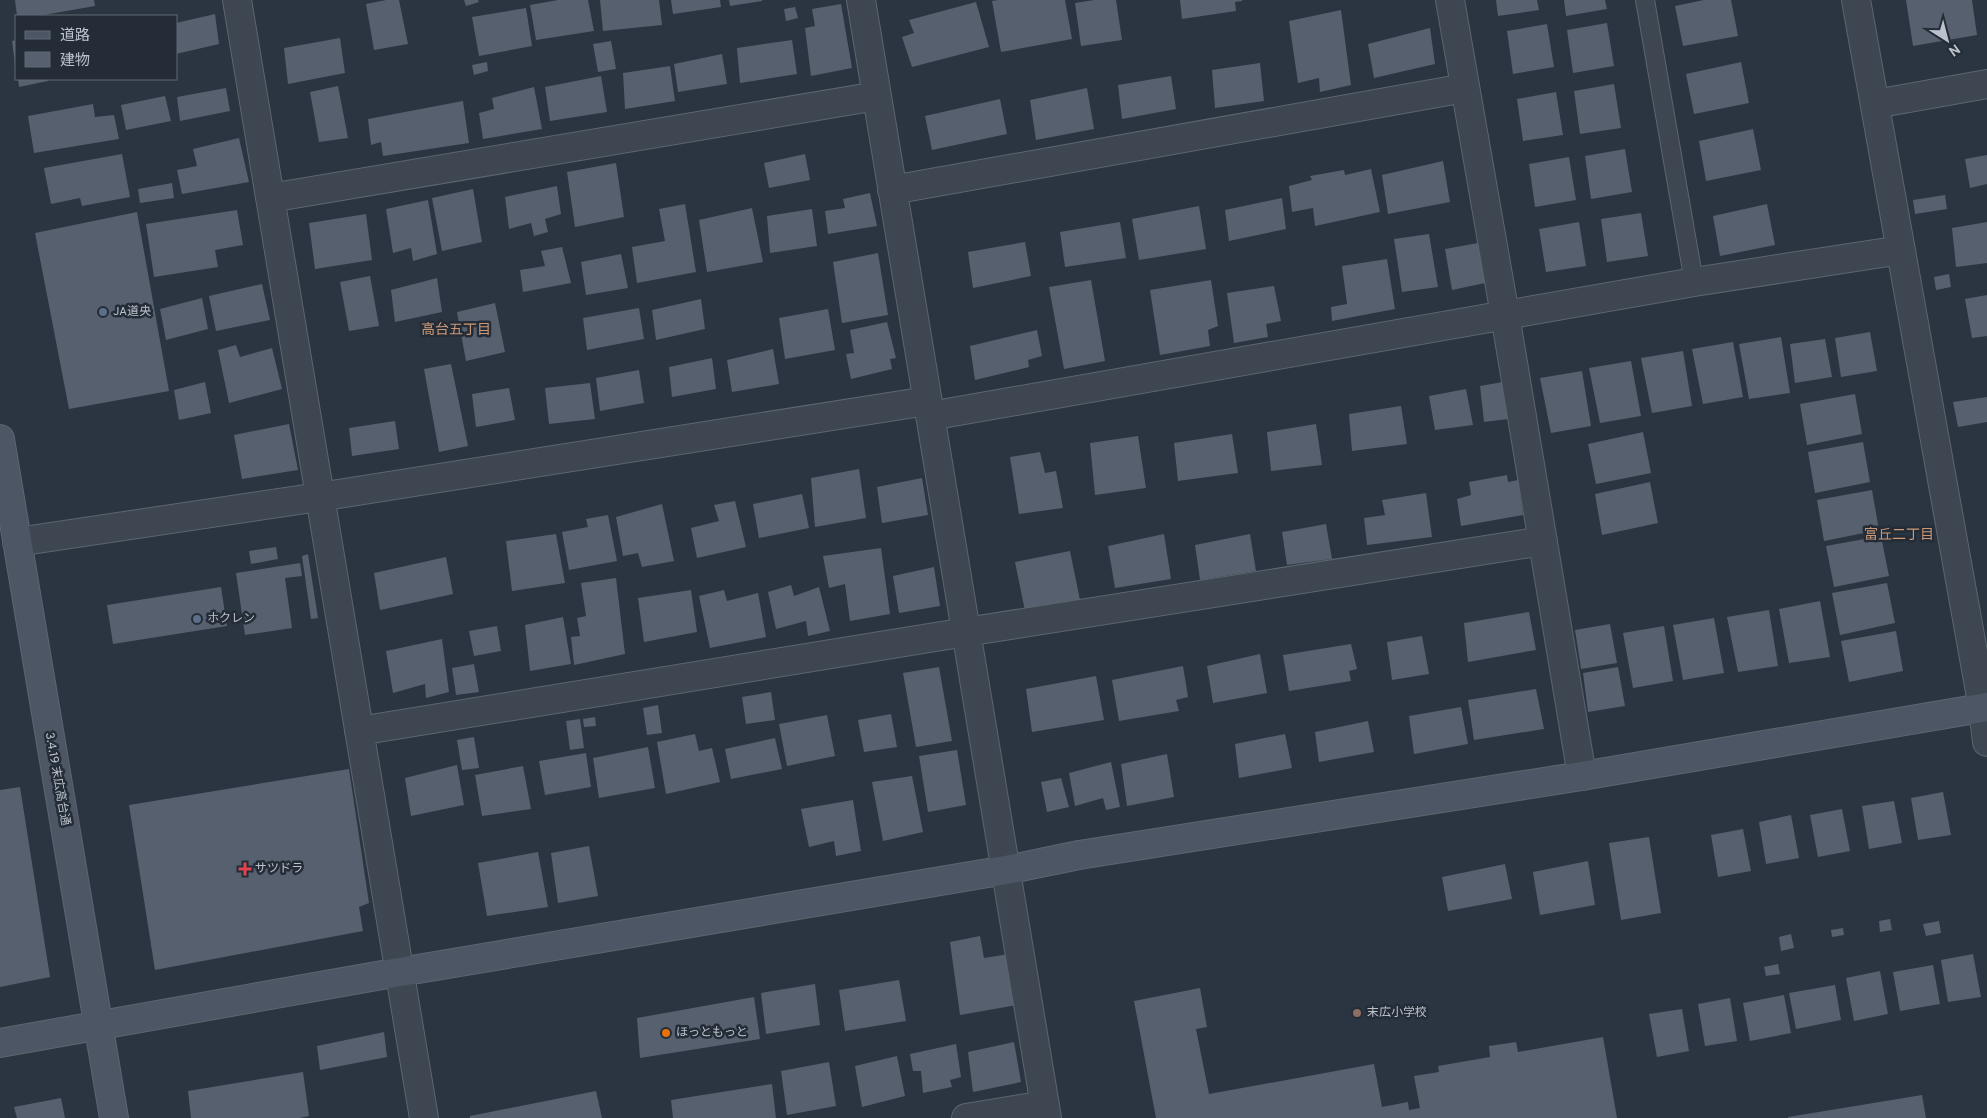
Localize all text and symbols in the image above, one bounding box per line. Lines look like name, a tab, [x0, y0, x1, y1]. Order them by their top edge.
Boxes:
legend	[15, 15, 178, 80]
north arrow	[1922, 15, 1972, 65]
text: 道路	[60, 27, 90, 46]
text: N	[1945, 39, 1963, 59]
text: 建物	[60, 52, 90, 71]
place label: JA道央	[113, 304, 151, 320]
marker: JA道央	[97, 306, 109, 318]
district label: 高台五丁目	[421, 321, 491, 339]
district label: 富丘二丁目	[1864, 527, 1934, 544]
place label: ホクレン	[207, 611, 255, 627]
marker: ホクレン	[191, 613, 203, 625]
street label: 3.4.19 末広高台通	[41, 731, 73, 827]
place label: サツドラ	[255, 861, 303, 877]
marker: サツドラ	[239, 863, 251, 875]
place label: 末広小学校	[1367, 1005, 1427, 1021]
marker: 末広小学校	[1351, 1007, 1363, 1019]
place label: ほっともっと	[676, 1025, 748, 1041]
marker: ほっともっと	[660, 1027, 672, 1039]

